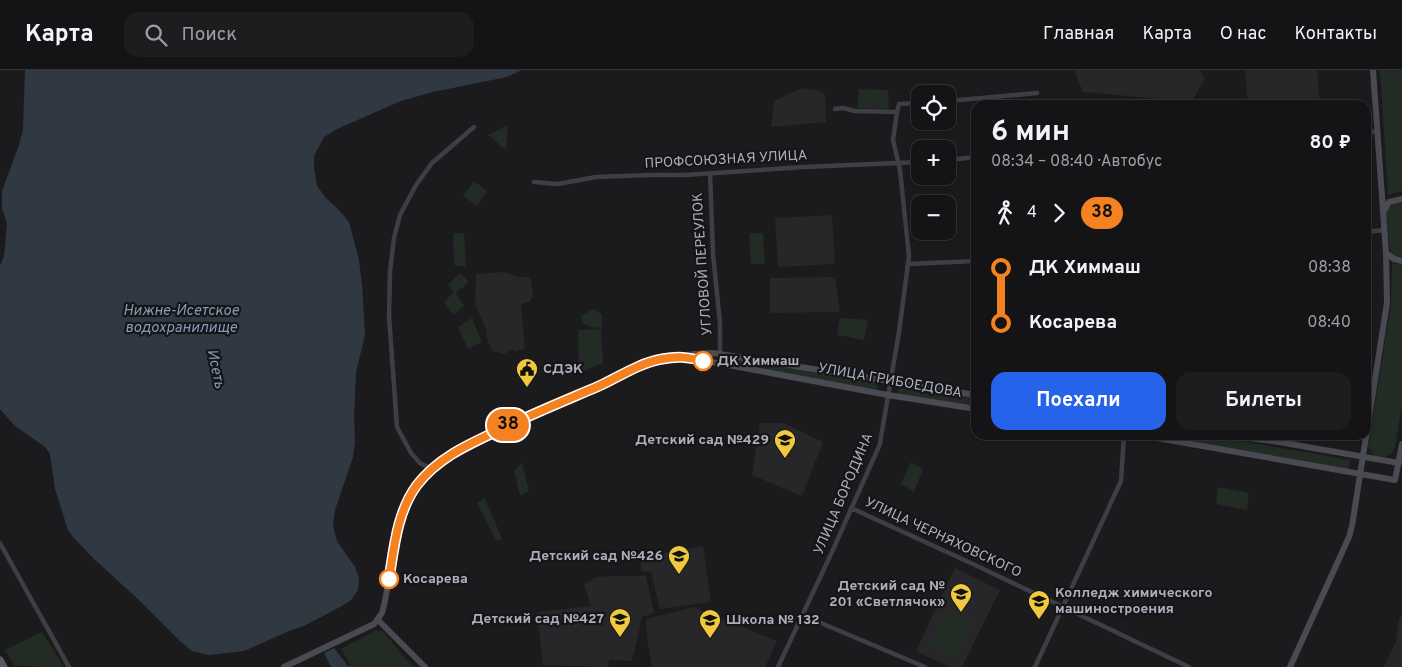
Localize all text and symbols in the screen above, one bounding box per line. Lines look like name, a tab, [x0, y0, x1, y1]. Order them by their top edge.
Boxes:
search box	[124, 12, 474, 57]
text: Карта	[25, 20, 94, 50]
icon: search	[142, 21, 170, 49]
text: Поиск	[182, 23, 237, 47]
text: Главная	[1043, 23, 1114, 46]
text: Карта	[1142, 23, 1192, 46]
text: О нас	[1220, 23, 1266, 46]
text: Контакты	[1294, 23, 1377, 46]
map controls	[911, 85, 956, 240]
button: locate	[911, 85, 956, 130]
text: 6 мин	[991, 115, 1070, 151]
text: 80 ₽	[1310, 131, 1351, 155]
button: +	[911, 140, 956, 185]
street label: ПРОФСОЮЗНАЯ УЛИЦА	[644, 147, 808, 173]
text: 08:34 – 08:40 · Автобус	[991, 152, 1162, 172]
street label: УГЛОВОЙ ПЕРЕУЛОК	[689, 192, 716, 336]
button: −	[911, 195, 956, 240]
icon: walk	[991, 199, 1019, 227]
icon: forward	[1045, 199, 1073, 227]
text: 38	[1091, 201, 1113, 224]
text: 4	[1027, 203, 1037, 223]
text: ДК Химмаш	[1029, 256, 1141, 280]
text: 08:38	[1308, 258, 1351, 278]
water label: Нижне-Исетское водохранилище	[123, 302, 239, 338]
text: Косарева	[1029, 311, 1117, 335]
text: 08:40	[1307, 313, 1351, 333]
water label: Исеть	[202, 348, 228, 391]
marker: ДК Химмаш	[693, 351, 713, 371]
place label: ДК Химмаш	[717, 353, 799, 370]
public building icon: СДЭК	[515, 357, 539, 388]
street label: УЛИЦА ГРИБОЕДОВА	[817, 360, 963, 402]
place label: СДЭК	[543, 361, 583, 378]
button: Поехали	[991, 372, 1166, 430]
button: Билеты	[1176, 372, 1351, 430]
line badge: 38	[486, 409, 530, 441]
text: 38	[497, 413, 519, 436]
school or university icon: Детский сад №429	[773, 428, 797, 459]
street label: УЛИЦА БОРОДИНА	[811, 431, 877, 557]
place label: Детский сад №429	[635, 432, 769, 449]
street label: УЛИЦА ЧЕРНЯХОВСКОГО	[862, 494, 1024, 582]
school or university icon: Детский сад №426	[667, 544, 691, 575]
place label: Детский сад №426	[529, 548, 663, 565]
marker: Косарева	[379, 569, 399, 589]
place label: Косарева	[403, 571, 468, 588]
place label: Детский сад № 201 «Светлячок»	[829, 578, 945, 611]
school or university icon: Детский сад № 201 «Светлячок»	[949, 582, 973, 613]
place label: Колледж химического машиностроения	[1055, 585, 1213, 618]
school or university icon: Колледж химического машиностроения	[1027, 589, 1051, 620]
school or university icon: Детский сад №427	[608, 607, 632, 638]
school or university icon: Школа № 132	[698, 608, 722, 639]
place label: Детский сад №427	[472, 611, 604, 628]
place label: Школа № 132	[726, 612, 820, 629]

